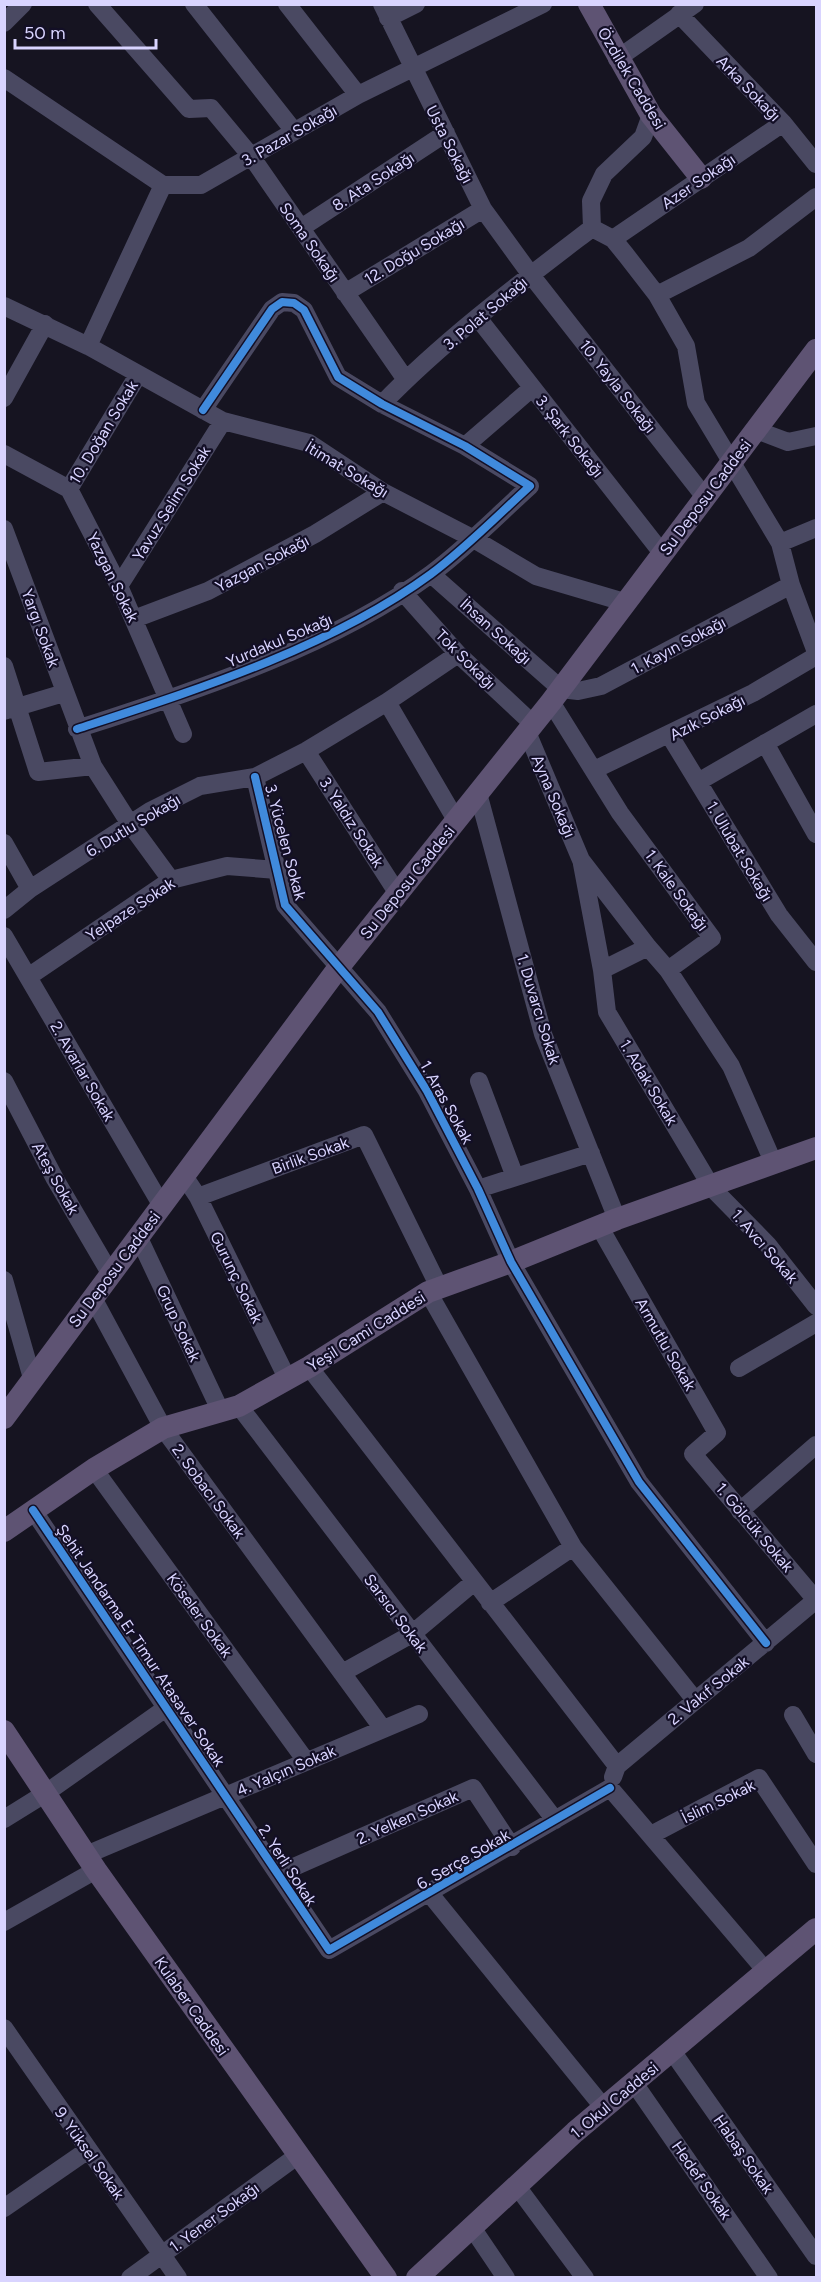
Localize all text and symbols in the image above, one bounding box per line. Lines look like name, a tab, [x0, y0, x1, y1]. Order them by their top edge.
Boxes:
scale bar	[15, 12, 156, 50]
text: 50 m	[24, 22, 66, 44]
street label: Özdilek Caddesi	[594, 24, 670, 133]
street label: Arka Sokağı	[713, 52, 785, 125]
street label: 3. Pazar Sokağı	[238, 101, 340, 170]
street label: Usta Sokağı	[422, 102, 477, 186]
street label: 8. Ata Sokağı	[329, 148, 418, 215]
street label: Azer Sokağı	[658, 150, 739, 213]
street label: Soma Sokağı	[275, 199, 344, 286]
street label: 12. Doğu Sokağı	[361, 214, 468, 289]
street label: 3. Polat Sokağı	[439, 273, 531, 354]
street label: 10. Yayla Sokağı	[575, 336, 660, 437]
street label: 10. Doğan Sokak	[65, 377, 142, 488]
street label: 3. Şark Sokağı	[532, 391, 608, 481]
street label: Su Deposu Caddesi	[656, 436, 755, 559]
street label: İtimat Sokağı	[302, 437, 392, 502]
street label: Yavuz Selim Sokak	[128, 442, 215, 564]
street label: Yazgan Sokak	[83, 529, 143, 626]
street label: Yazgan Sokağı	[212, 531, 312, 596]
street label: Yargı Sokak	[18, 586, 64, 670]
street label: İhsan Sokağı	[456, 594, 535, 668]
street label: Yurdakul Sokağı	[223, 610, 335, 671]
street label: 1. Kayın Sokağı	[628, 613, 729, 678]
street label: Tok Sokağı	[432, 625, 500, 693]
street label: Azık Sokağı	[666, 690, 748, 745]
street label: Ayna Sokağı	[528, 752, 579, 840]
street label: 3. Yaldız Sokak	[315, 774, 388, 871]
street label: 3. Yücelen Sokak	[261, 782, 310, 902]
street label: 6. Dutlu Sokağı	[83, 790, 184, 861]
street label: 1. Ulubat Sokağı	[702, 798, 777, 905]
street label: Su Deposu Caddesi	[356, 822, 459, 943]
street label: 1. Kale Sokağı	[641, 846, 712, 935]
street label: Yelpaze Sokak	[82, 874, 178, 945]
street label: 1. Duvarcı Sokak	[513, 952, 564, 1067]
street label: 2. Avarlar Sokak	[46, 1018, 119, 1125]
street label: 1. Adak Sokak	[616, 1036, 682, 1129]
street label: 1. Aras Sokak	[416, 1057, 477, 1147]
street label: Birlik Sokak	[269, 1133, 351, 1178]
street label: Ateş Sokak	[28, 1139, 83, 1218]
street label: 1. Avcı Sokak	[727, 1206, 802, 1287]
street label: Su Deposu Caddesi	[65, 1208, 164, 1331]
street label: Gurunç Sokak	[206, 1228, 267, 1326]
street label: Grup Sokak	[153, 1282, 205, 1365]
street label: Yeşil Cami Caddesi	[304, 1287, 429, 1375]
street label: Armutlu Sokak	[631, 1295, 700, 1394]
street label: 2. Sobacı Sokak	[168, 1440, 249, 1542]
street label: 1. Gölcük Sokak	[712, 1479, 798, 1576]
street label: Şehit Jandarma Er Timur Atasaver Sokak	[52, 1521, 229, 1770]
street label: Köseler Sokak	[163, 1570, 237, 1661]
street label: Sarsıcı Sokak	[360, 1570, 431, 1657]
street label: 2. Vakıf Sokak	[664, 1652, 753, 1729]
street label: 4. Yalçın Sokak	[234, 1741, 339, 1800]
street label: İslim Sokak	[678, 1775, 758, 1827]
street label: 2. Yelken Sokak	[354, 1787, 461, 1848]
street label: 2. Yerli Sokak	[254, 1821, 321, 1910]
street label: 6. Serçe Sokak	[413, 1825, 513, 1894]
street label: Kulaber Caddesi	[150, 1953, 233, 2059]
street label: 1. Okul Caddesi	[567, 2058, 662, 2143]
street label: 9. Yüksel Sokak	[51, 2103, 129, 2203]
street label: Habaş Sokak	[709, 2111, 778, 2198]
street label: Hedef Sokak	[668, 2137, 736, 2223]
street label: 1. Yener Sokağı	[166, 2178, 263, 2256]

